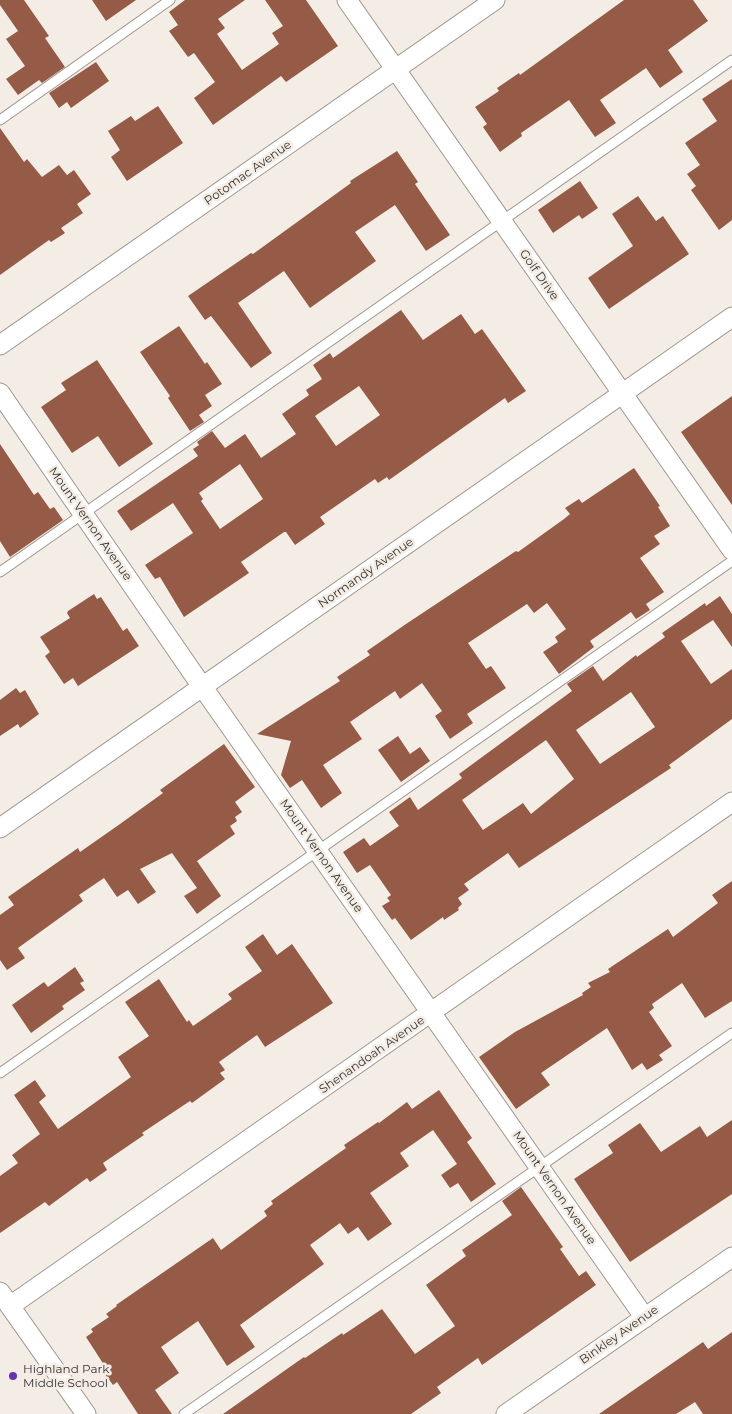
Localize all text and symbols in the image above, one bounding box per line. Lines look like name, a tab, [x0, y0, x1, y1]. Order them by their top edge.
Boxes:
street label: Potomac Avenue	[202, 138, 294, 208]
street label: Golf Drive	[516, 247, 562, 303]
street label: Mount Vernon Avenue	[45, 465, 135, 583]
street label: Normandy Avenue	[316, 535, 416, 611]
street label: Mount Vernon Avenue	[276, 797, 366, 915]
street label: Shenandoah Avenue	[317, 1013, 427, 1097]
street label: Mount Vernon Avenue	[509, 1129, 599, 1247]
street label: Binkley Avenue	[577, 1302, 661, 1368]
place label: Highland Park Middle School	[23, 1362, 109, 1390]
marker: Highland Park Middle School	[7, 1370, 19, 1382]

